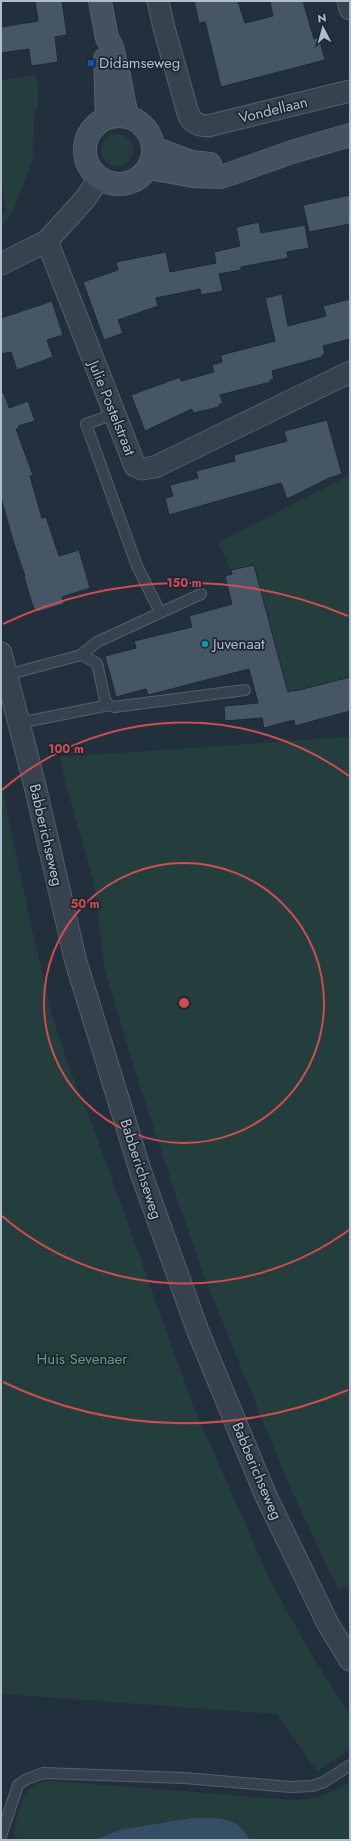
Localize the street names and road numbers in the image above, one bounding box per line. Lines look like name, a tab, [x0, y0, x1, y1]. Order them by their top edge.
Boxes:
street label: Vondellaan	[236, 91, 310, 129]
street label: Julie Postelstraat	[82, 355, 141, 459]
street label: Babberichseweg	[24, 782, 68, 888]
street label: Babberichseweg	[114, 1116, 168, 1222]
street label: Babberichseweg	[226, 1419, 288, 1523]

